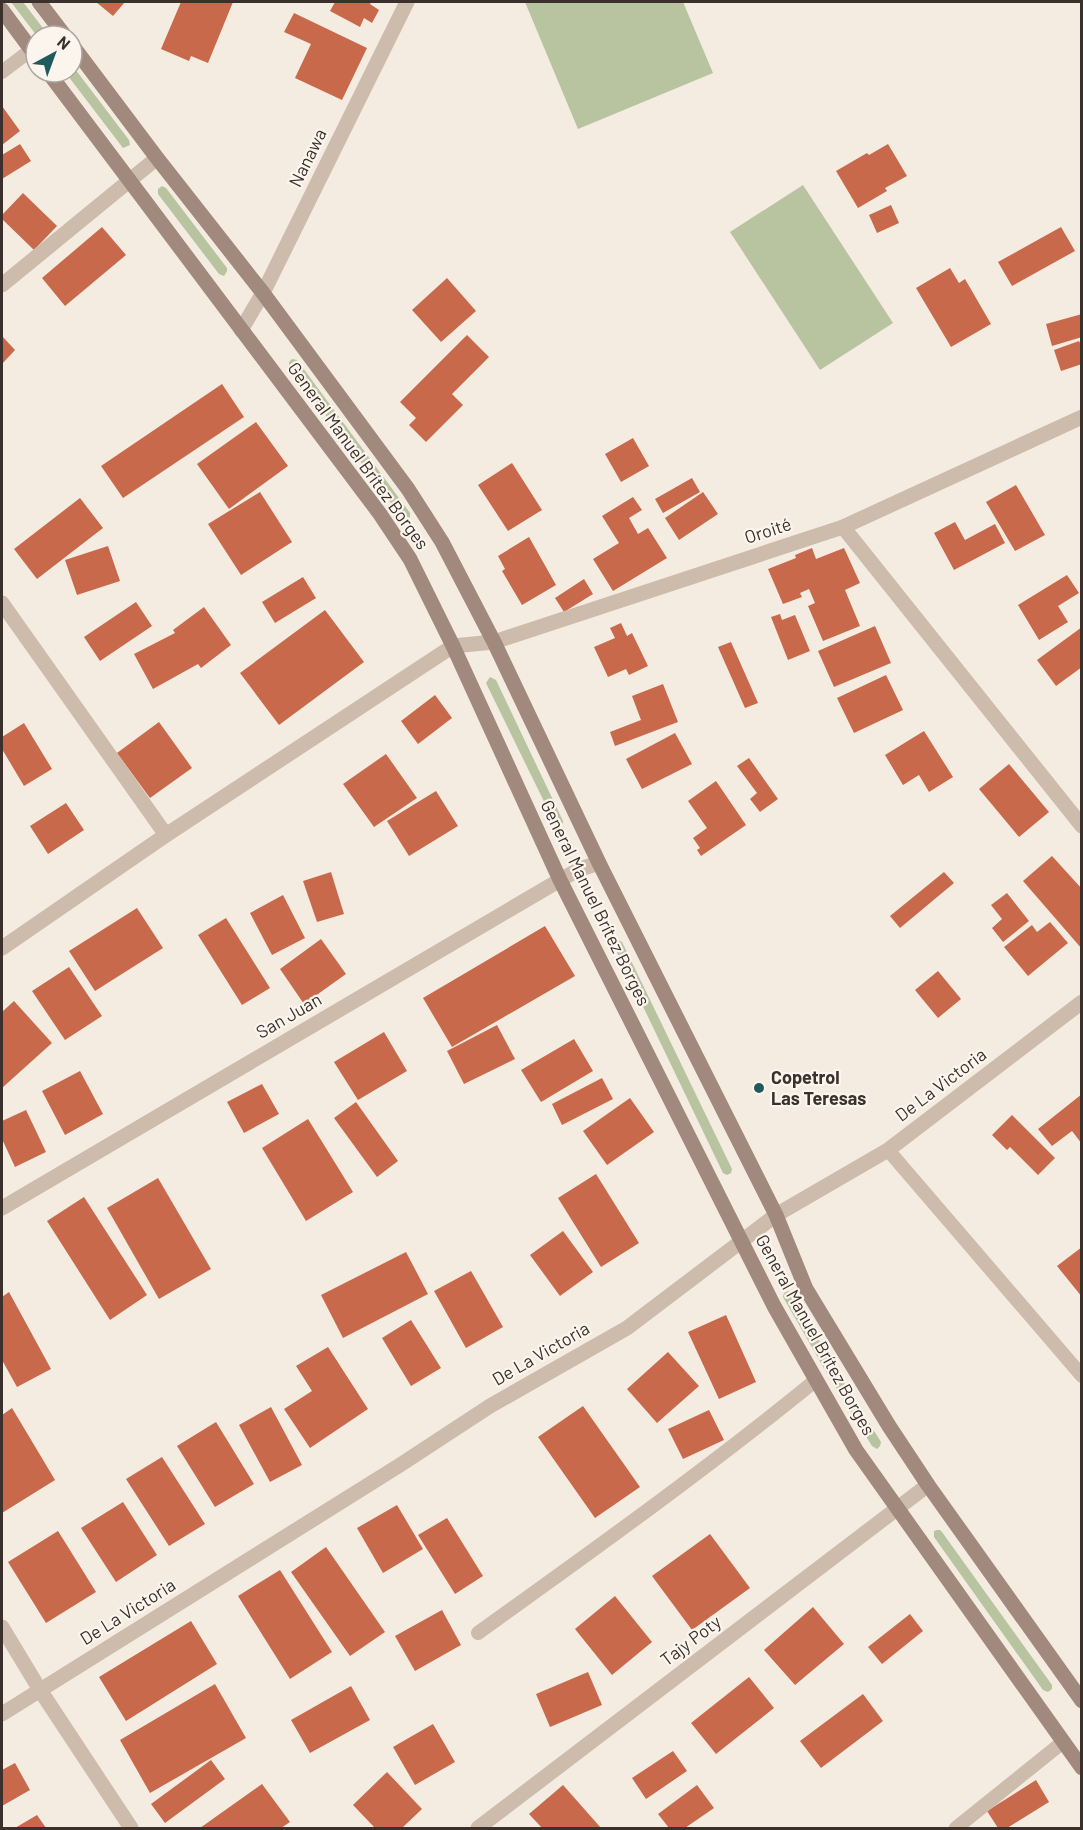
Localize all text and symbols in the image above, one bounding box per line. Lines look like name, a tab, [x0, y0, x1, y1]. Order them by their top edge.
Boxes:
north arrow	[24, 24, 84, 84]
text: N	[54, 32, 74, 53]
street label: Nanawa	[284, 125, 331, 190]
street label: General Manuel Brítez Borges	[283, 357, 434, 553]
street label: Oroité	[741, 512, 794, 548]
street label: General Manuel Brítez Borges	[536, 796, 655, 1009]
street label: San Juan	[252, 988, 325, 1043]
street label: De La Victoria	[891, 1043, 990, 1126]
place label: Copetrol Las Teresas	[771, 1066, 866, 1109]
marker: Copetrol Las Teresas	[752, 1081, 766, 1095]
street label: General Manuel Brítez Borges	[751, 1230, 880, 1439]
street label: De La Victoria	[488, 1317, 593, 1390]
street label: De La Victoria	[76, 1573, 179, 1649]
street label: Tajy Poty	[656, 1610, 725, 1670]

